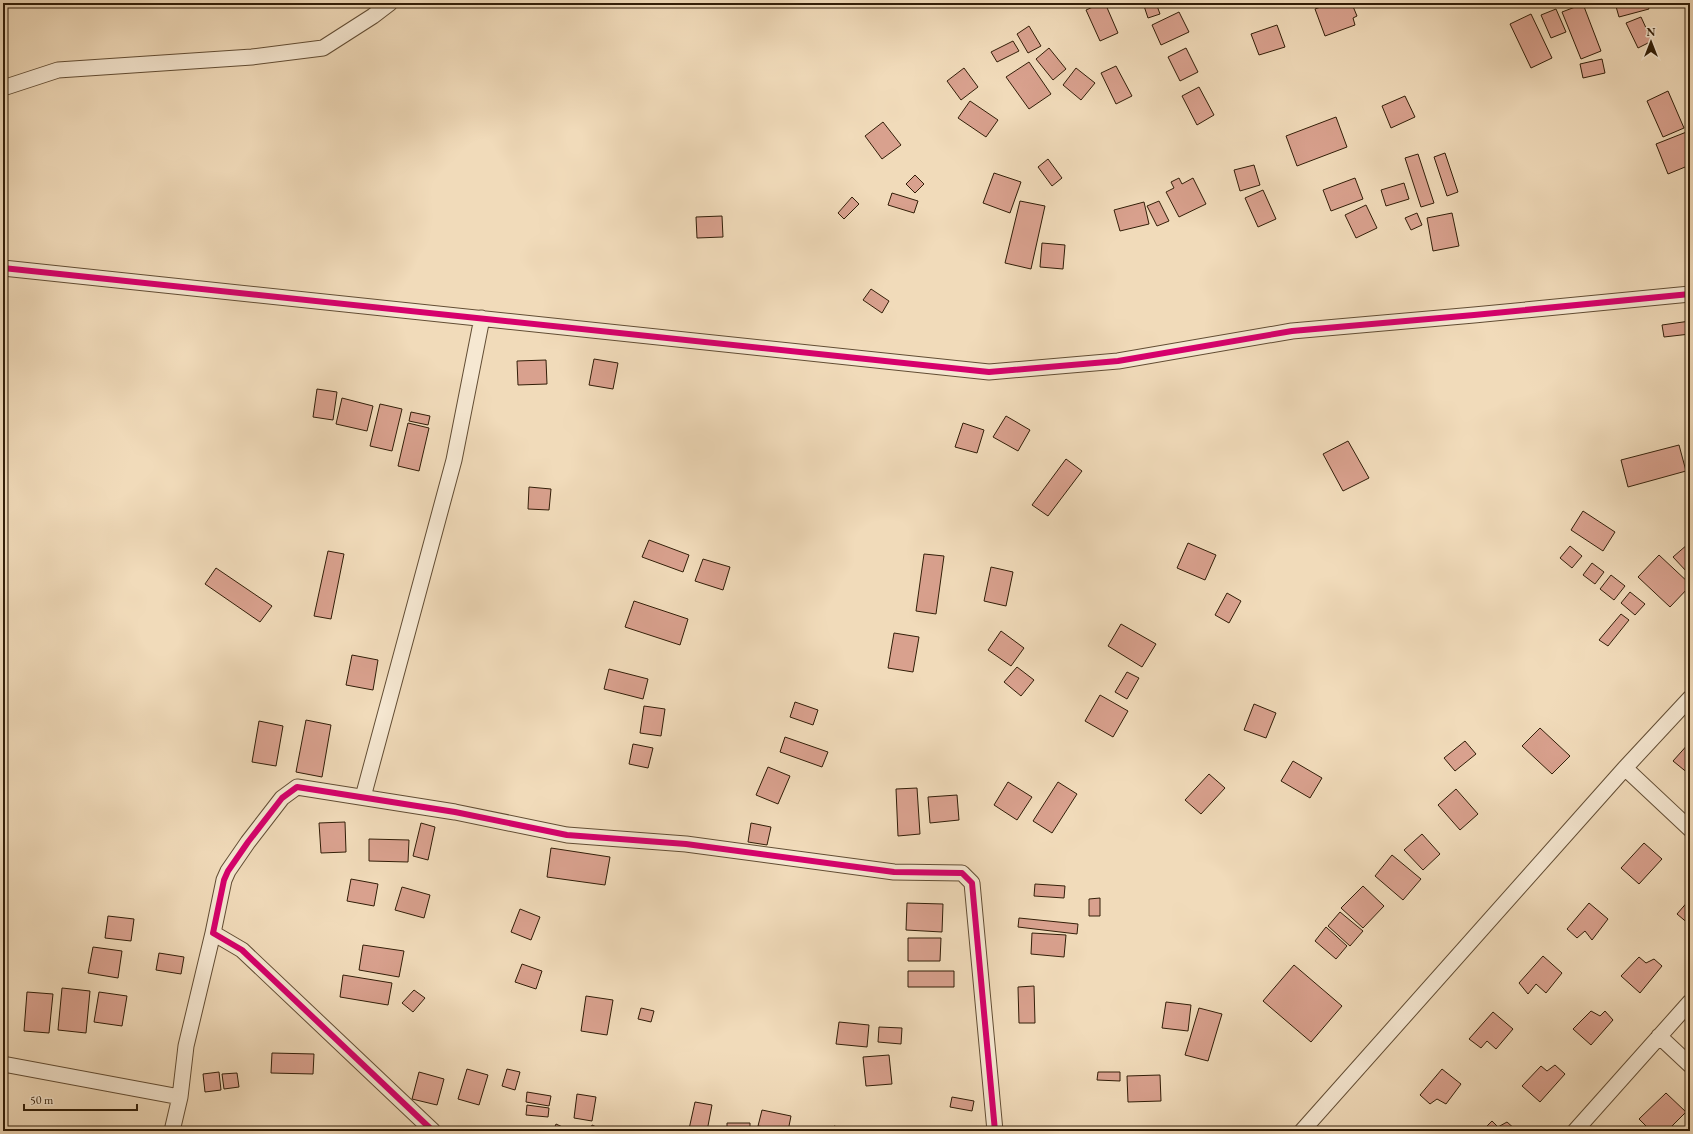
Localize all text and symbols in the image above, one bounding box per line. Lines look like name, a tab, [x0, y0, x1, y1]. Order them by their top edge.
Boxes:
north arrow	[1631, 22, 1671, 62]
text: N	[1647, 25, 1656, 39]
scale bar	[24, 1086, 137, 1112]
text: 50 m	[30, 1092, 54, 1108]

